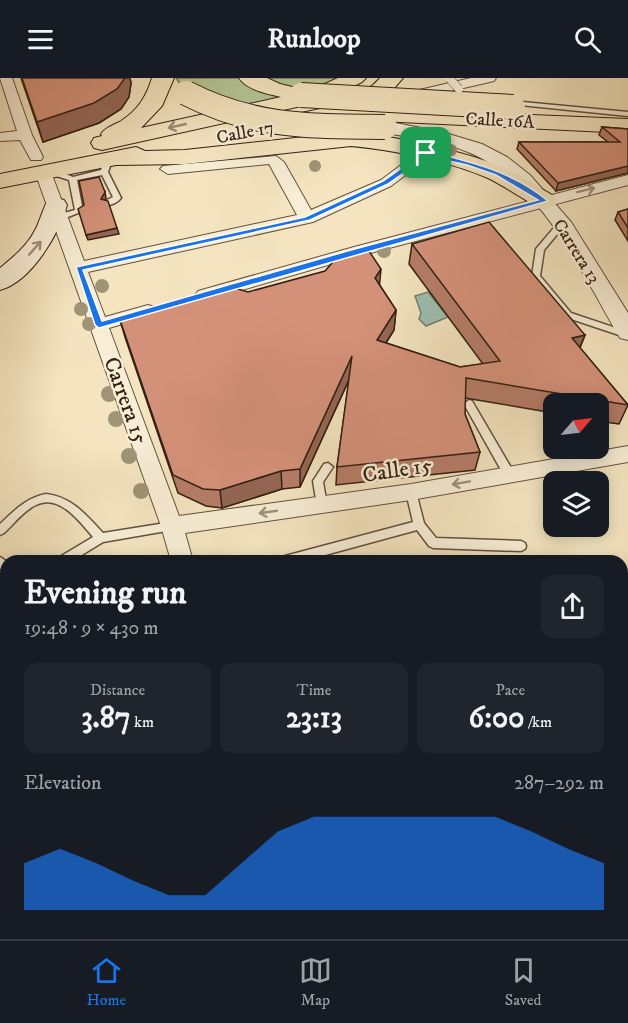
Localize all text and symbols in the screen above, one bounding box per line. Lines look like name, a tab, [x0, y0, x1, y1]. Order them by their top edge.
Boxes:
text: Runloop	[268, 22, 360, 56]
icon: menu	[24, 23, 57, 56]
icon: search	[571, 23, 604, 56]
street label: Calle 16A	[465, 108, 536, 134]
street label: Calle 17	[215, 117, 276, 149]
one-way arrow	[168, 120, 187, 132]
pin	[400, 127, 451, 178]
icon: arrive	[409, 136, 442, 169]
one-way arrow	[577, 184, 596, 196]
street label: Carrera 13	[548, 215, 605, 288]
one-way arrow	[28, 241, 42, 256]
street label: Carrera 15	[97, 353, 154, 448]
north arrow	[543, 393, 609, 459]
map controls	[543, 393, 609, 537]
street label: Calle 15	[361, 452, 434, 489]
button: layers	[543, 471, 609, 537]
one-way arrow	[451, 478, 471, 489]
one-way arrow	[259, 507, 278, 518]
text: Evening run	[24, 573, 186, 614]
button: share	[541, 575, 604, 638]
text: 19:48 · 9 × 430 m	[24, 616, 159, 641]
text: Distance	[90, 680, 145, 700]
text: Time	[297, 680, 331, 700]
text: Pace	[496, 680, 525, 700]
text: 3.87	[81, 700, 131, 737]
text: 23:13	[286, 700, 342, 737]
text: 6:00	[469, 700, 524, 737]
text: km	[131, 712, 154, 732]
text: /km	[524, 712, 552, 732]
text: Elevation	[24, 771, 101, 796]
text: 287–292 m	[514, 771, 604, 796]
tab: Home	[86, 954, 126, 1010]
tab: Map	[299, 954, 332, 1010]
tab: Saved	[505, 954, 542, 1010]

